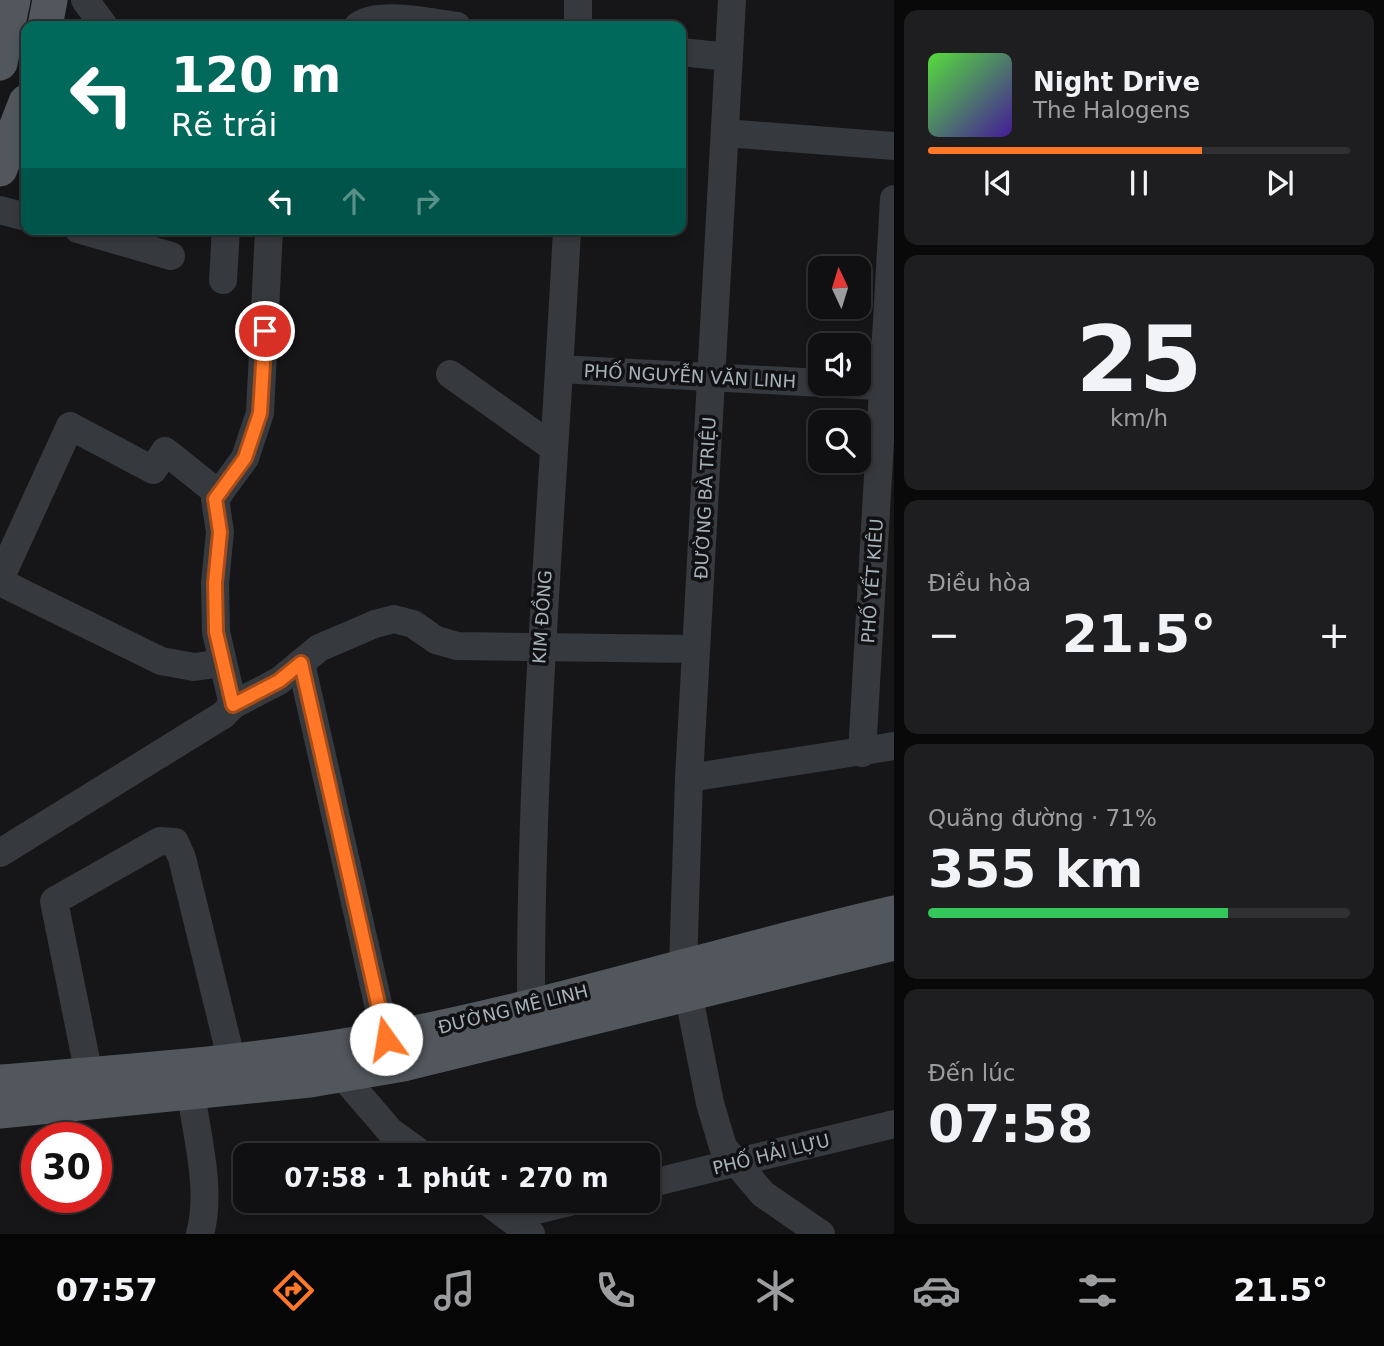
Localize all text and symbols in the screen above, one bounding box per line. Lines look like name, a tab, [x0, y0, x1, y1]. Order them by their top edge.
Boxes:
text: 120 m	[171, 47, 341, 104]
icon: left	[56, 49, 147, 140]
text: Night Drive	[1033, 67, 1200, 97]
text: The Halogens	[1033, 97, 1190, 123]
text: Rẽ trái	[171, 106, 277, 144]
icon: previous	[979, 164, 1017, 202]
icon: pause	[1120, 164, 1158, 202]
icon: next	[1261, 164, 1299, 202]
icon: left	[262, 182, 300, 220]
icon: ahead	[335, 182, 373, 220]
icon: right	[408, 182, 446, 220]
north arrow	[808, 256, 872, 318]
map controls	[808, 256, 871, 473]
pin	[235, 301, 295, 361]
text: 25	[1076, 307, 1202, 412]
icon: arrive	[246, 312, 284, 350]
button: sound	[808, 333, 871, 396]
street label: PHỐ NGUYỄN VĂN LINH	[583, 358, 797, 392]
text: km/h	[1110, 405, 1168, 431]
button: search	[808, 410, 871, 473]
street label: ĐƯỜNG BÀ TRIỆU	[690, 416, 720, 580]
street label: PHỐ YẾT KIÊU	[855, 518, 887, 644]
street label: KIM ĐỒNG	[526, 569, 556, 665]
text: Điều hòa	[928, 570, 1031, 596]
text: 21.5°	[1062, 604, 1216, 664]
text: −	[928, 613, 960, 657]
text: +	[1318, 613, 1350, 657]
text: Quãng đường · 71%	[928, 805, 1157, 831]
text: 355 km	[928, 839, 1143, 899]
street label: ĐƯỜNG MÊ LINH	[436, 980, 590, 1038]
position arrow	[349, 1002, 423, 1076]
text: Đến lúc	[928, 1060, 1015, 1086]
text: 07:58	[928, 1094, 1094, 1154]
speed limit sign: 30	[21, 1122, 112, 1213]
street label: PHỐ HẢI LỰU	[710, 1127, 832, 1179]
text: 07:58 · 1 phút · 270 m	[284, 1163, 609, 1193]
icon: directions	[269, 1266, 318, 1315]
icon: music	[430, 1266, 479, 1315]
icon: phone	[591, 1266, 640, 1315]
icon: climate	[751, 1266, 800, 1315]
icon: car	[912, 1266, 961, 1315]
icon: filters	[1073, 1266, 1122, 1315]
text: 07:57	[56, 1271, 158, 1309]
text: 21.5°	[1233, 1271, 1328, 1309]

